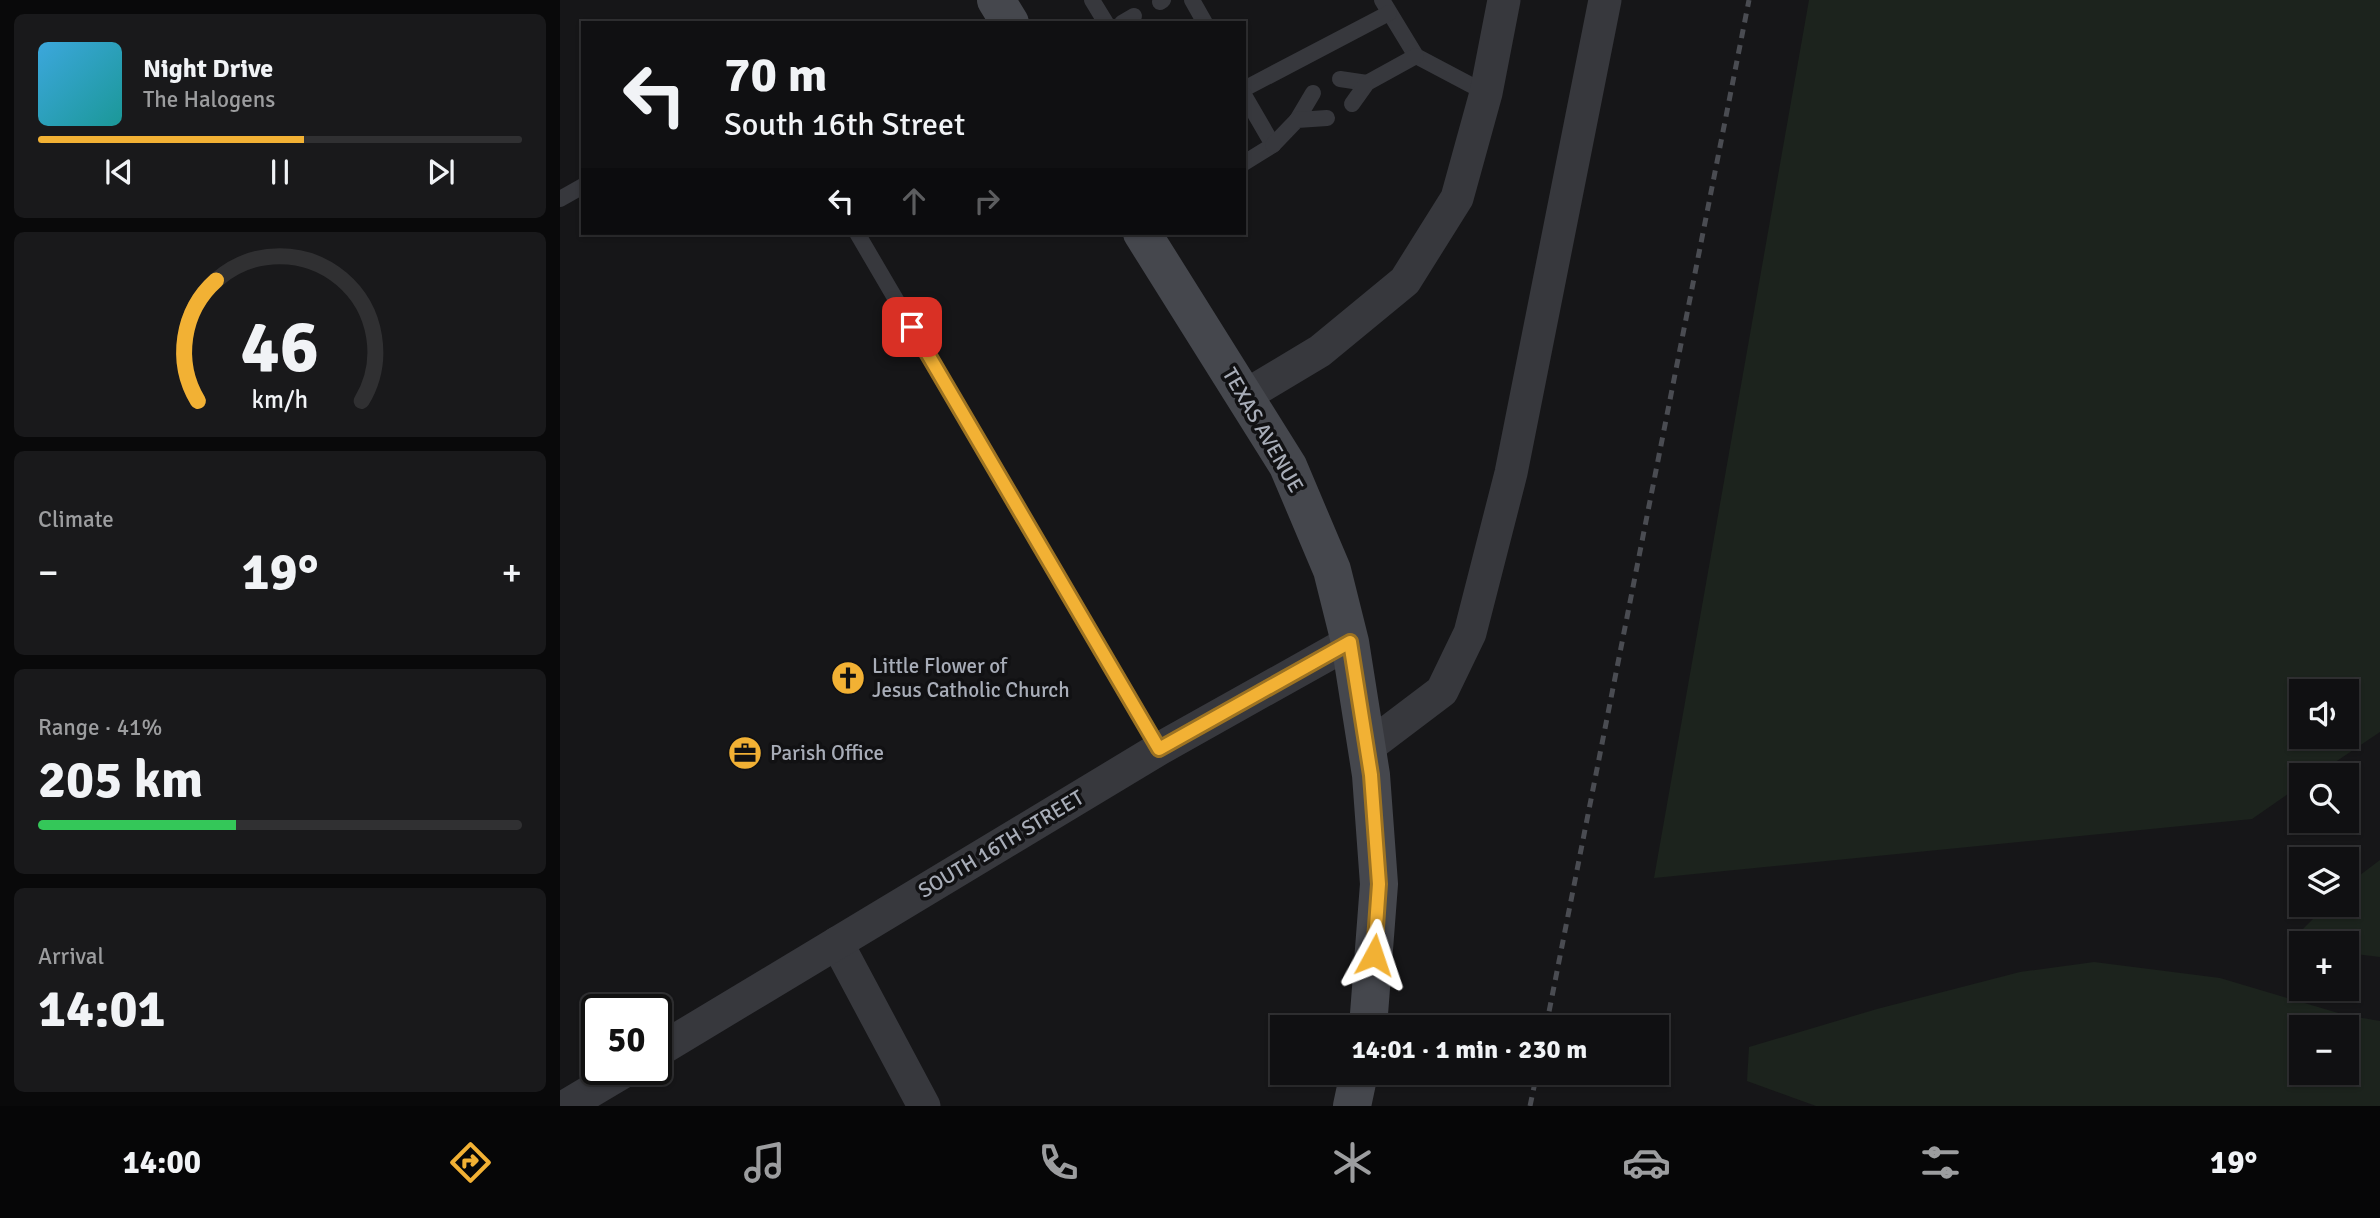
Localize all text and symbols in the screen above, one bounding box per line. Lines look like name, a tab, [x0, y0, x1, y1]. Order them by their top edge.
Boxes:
text: 70 m	[724, 45, 827, 105]
icon: left	[609, 49, 700, 140]
text: Night Drive	[143, 53, 273, 85]
text: The Halogens	[143, 85, 275, 114]
text: South 16th Street	[724, 105, 965, 144]
icon: previous	[100, 153, 138, 191]
icon: pause	[261, 153, 299, 191]
icon: next	[422, 153, 460, 191]
icon: left	[822, 182, 860, 220]
icon: ahead	[895, 182, 933, 220]
icon: right	[968, 182, 1006, 220]
pin	[882, 297, 942, 357]
text: 46	[241, 303, 319, 392]
icon: arrive	[893, 308, 931, 346]
street label: TEXAS AVENUE	[1217, 363, 1309, 497]
text: km/h	[252, 383, 308, 414]
text: Climate	[38, 505, 114, 534]
text: 19°	[242, 540, 318, 604]
text: −	[38, 549, 59, 596]
text: +	[501, 549, 522, 596]
place label: Little Flower of Jesus Catholic Church	[872, 653, 1070, 703]
church icon: Little Flower of Jesus Catholic Church	[829, 659, 867, 697]
map controls	[2289, 679, 2359, 1085]
button: sound	[2289, 679, 2359, 749]
text: Range · 41%	[38, 713, 162, 742]
office icon: Parish Office	[726, 734, 764, 772]
place label: Parish Office	[770, 740, 884, 766]
text: 205 km	[38, 748, 203, 812]
button: search	[2289, 763, 2359, 833]
street label: SOUTH 16TH STREET	[914, 784, 1089, 904]
button: layers	[2289, 847, 2359, 917]
position arrow	[1337, 918, 1411, 992]
button: +	[2289, 931, 2359, 1001]
text: Arrival	[38, 942, 104, 971]
text: 14:01	[38, 977, 166, 1041]
speed limit sign: 50	[581, 994, 672, 1085]
button: −	[2289, 1015, 2359, 1085]
text: 14:01 · 1 min · 230 m	[1352, 1034, 1587, 1066]
icon: directions	[446, 1138, 495, 1187]
icon: music	[740, 1138, 789, 1187]
icon: phone	[1034, 1138, 1083, 1187]
icon: climate	[1328, 1138, 1377, 1187]
icon: car	[1622, 1138, 1671, 1187]
icon: filters	[1916, 1138, 1965, 1187]
text: 14:00	[123, 1143, 201, 1182]
text: 19°	[2210, 1143, 2257, 1182]

